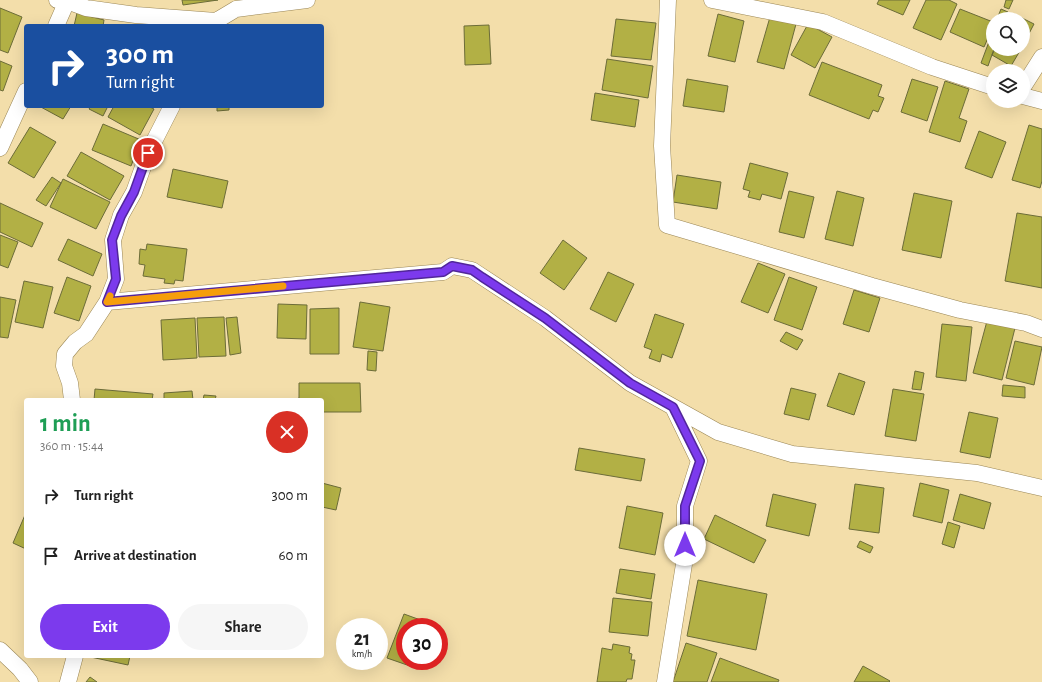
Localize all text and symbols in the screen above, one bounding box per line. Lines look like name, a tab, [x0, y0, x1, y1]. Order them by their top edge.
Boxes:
map controls	[986, 12, 1030, 108]
button: search	[986, 12, 1030, 56]
icon: right	[40, 40, 92, 92]
text: 300 m	[106, 41, 174, 69]
button: layers	[986, 64, 1030, 108]
text: Turn right	[106, 74, 175, 92]
pin	[131, 136, 165, 170]
icon: arrive	[137, 142, 159, 164]
button: close	[266, 411, 308, 453]
text: 1 min	[40, 412, 91, 436]
text: 360 m · 15:44	[40, 440, 104, 453]
icon: right	[40, 485, 62, 507]
text: Turn right	[74, 488, 133, 503]
text: 300 m	[272, 488, 308, 503]
position arrow	[664, 524, 706, 566]
icon: arrive	[40, 545, 62, 567]
text: Arrive at destination	[74, 548, 197, 563]
text: 60 m	[279, 548, 308, 563]
button: Exit	[40, 604, 170, 650]
button: Share	[178, 604, 308, 650]
speed limit sign: 30	[396, 618, 448, 670]
text: 21	[354, 629, 370, 649]
text: km/h	[352, 649, 372, 659]

